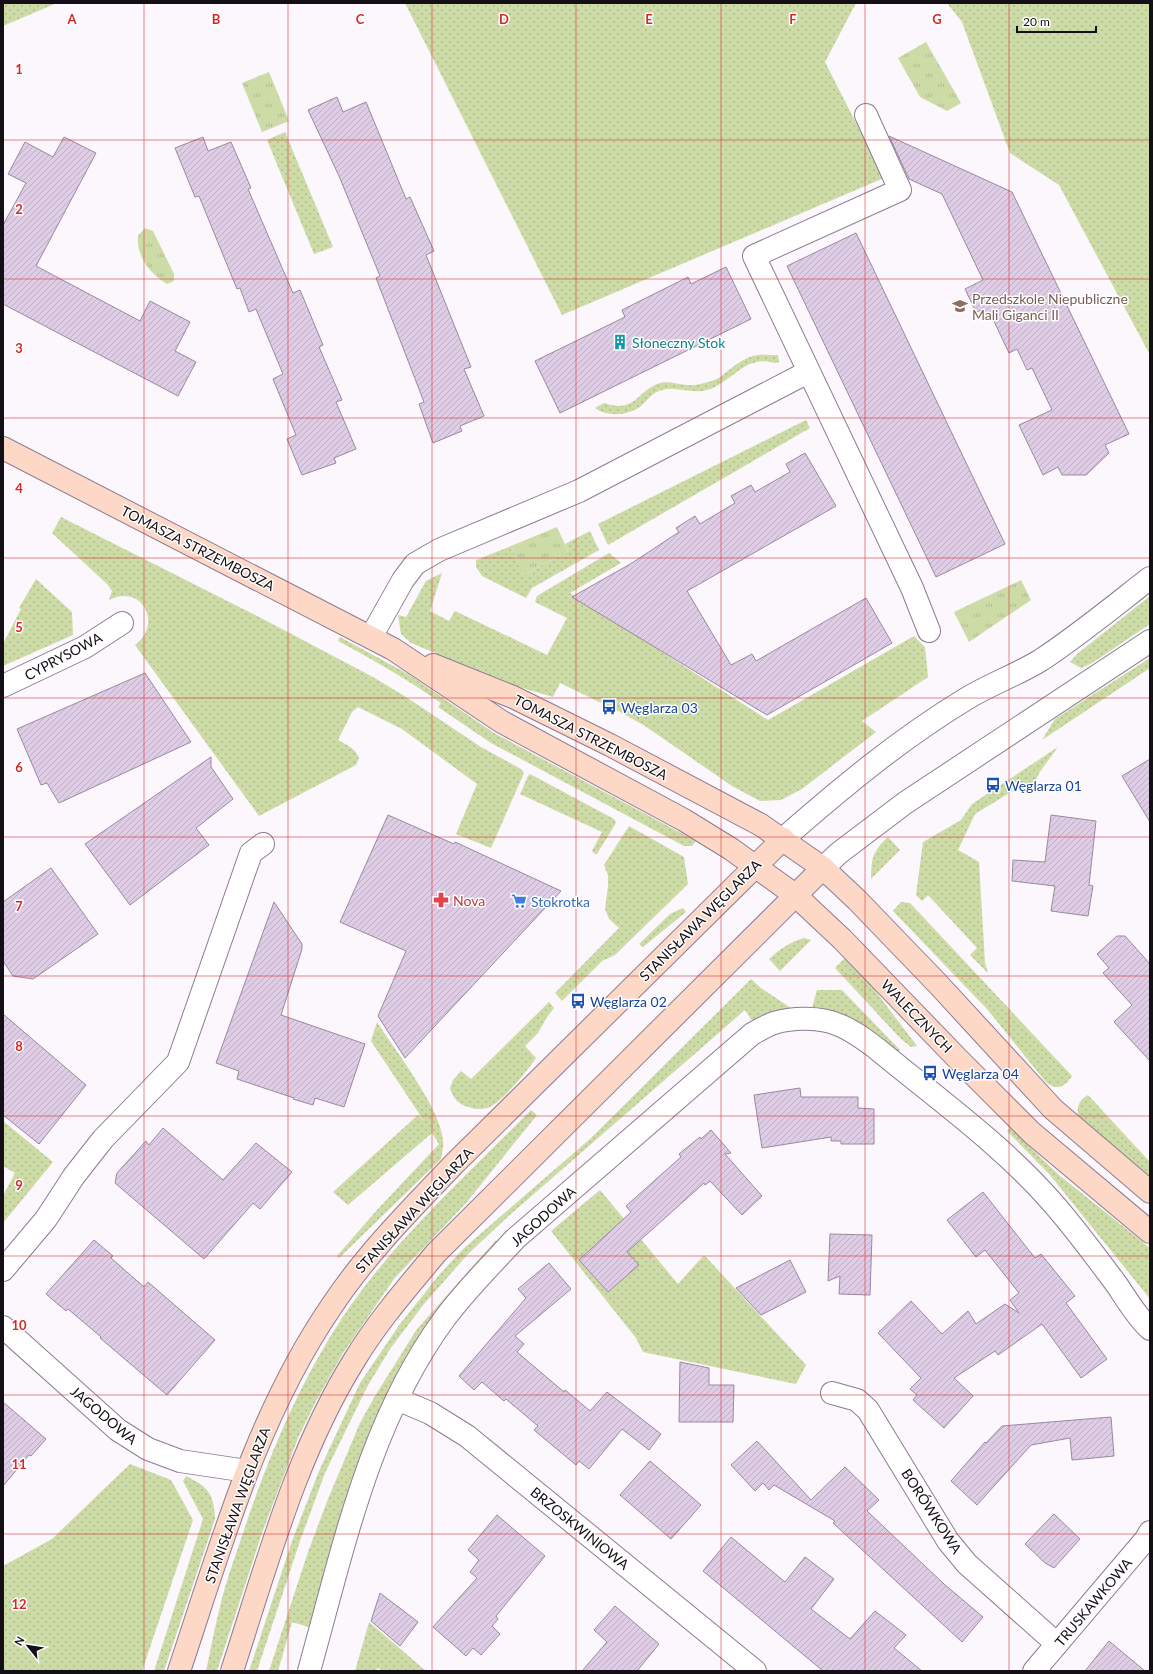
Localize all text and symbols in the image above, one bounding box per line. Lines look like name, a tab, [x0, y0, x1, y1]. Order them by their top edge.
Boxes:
scale bar	[1017, 8, 1096, 34]
text: A	[66, 11, 77, 27]
text: B	[212, 11, 221, 27]
text: C	[356, 11, 365, 27]
text: D	[499, 11, 509, 27]
text: E	[645, 11, 653, 27]
text: F	[789, 11, 797, 27]
text: G	[932, 11, 942, 27]
text: 20 m	[1023, 14, 1050, 29]
text: 1	[15, 61, 23, 77]
text: 2	[15, 201, 23, 217]
place label: Przedszkole Niepubliczne Mali Giganci II	[972, 290, 1128, 323]
school or university icon: Przedszkole Niepubliczne Mali Giganci II	[951, 297, 969, 315]
building icon: Słoneczny Stok	[611, 333, 629, 351]
place label: Słoneczny Stok	[632, 334, 726, 351]
text: 3	[15, 340, 23, 356]
text: 4	[15, 480, 23, 496]
street label: TOMASZA STRZEMBOSZA	[118, 502, 278, 594]
text: 5	[15, 619, 23, 635]
street label: CYPRYSOWA	[21, 628, 105, 684]
street label: TOMASZA STRZEMBOSZA	[511, 691, 671, 783]
bus stop icon: Węglarza 03	[600, 698, 618, 716]
place label: Węglarza 03	[621, 699, 698, 716]
text: 6	[15, 759, 23, 775]
bus stop icon: Węglarza 01	[984, 776, 1002, 794]
place label: Węglarza 01	[1005, 777, 1082, 794]
street label: STANISŁAWA WĘGLARZA	[636, 855, 765, 984]
pharmacy icon: Nova	[432, 891, 450, 909]
place label: Nova	[453, 892, 485, 909]
supermarket icon: Stokrotka	[510, 892, 528, 910]
place label: Stokrotka	[531, 893, 590, 910]
text: 7	[15, 898, 23, 914]
street label: WALECZNYCH	[878, 976, 956, 1056]
bus stop icon: Węglarza 02	[569, 992, 587, 1010]
place label: Węglarza 02	[590, 993, 667, 1010]
text: 8	[15, 1038, 23, 1054]
bus stop icon: Węglarza 04	[921, 1064, 939, 1082]
place label: Węglarza 04	[942, 1065, 1019, 1082]
street label: STANISŁAWA WĘGLARZA	[352, 1143, 477, 1276]
text: 9	[15, 1177, 23, 1193]
street label: JAGODOWA	[507, 1182, 579, 1250]
text: 10	[11, 1317, 27, 1333]
street label: JAGODOWA	[67, 1382, 141, 1448]
street label: STANISŁAWA WĘGLARZA	[201, 1424, 273, 1585]
text: 11	[11, 1456, 27, 1472]
street label: BORÓWKOWA	[898, 1465, 966, 1557]
street label: BRZOSKWINIOWA	[527, 1483, 633, 1573]
street label: TRUSKAWKOWA	[1051, 1554, 1135, 1650]
text: 12	[11, 1596, 27, 1612]
north arrow	[8, 1626, 48, 1666]
text: N	[11, 1634, 27, 1648]

